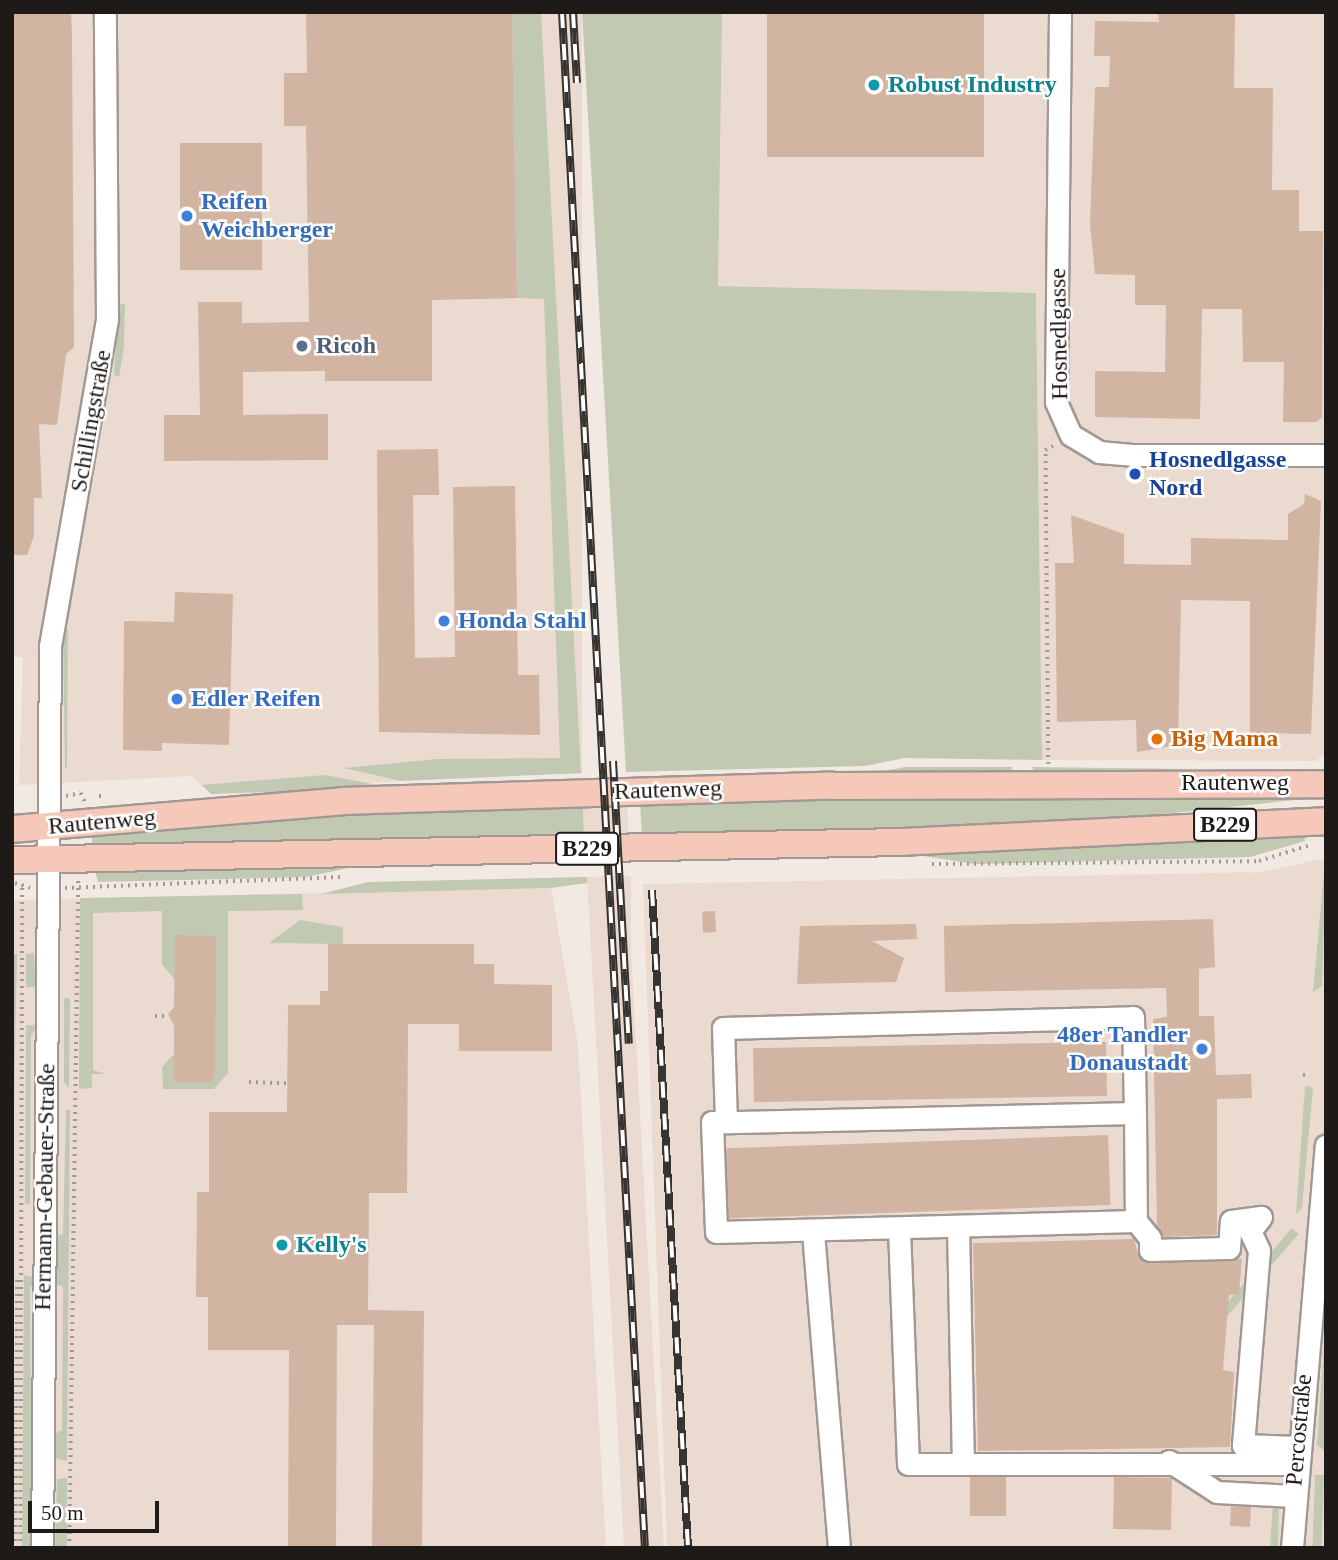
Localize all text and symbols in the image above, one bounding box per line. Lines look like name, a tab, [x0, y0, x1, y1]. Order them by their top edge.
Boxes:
place label: Robust Industry	[888, 71, 1057, 99]
marker: Robust Industry	[866, 77, 882, 93]
place label: Reifen Weichberger	[201, 188, 333, 244]
marker: Reifen Weichberger	[179, 208, 195, 224]
street label: Hosnedlgasse	[1043, 268, 1075, 400]
place label: Ricoh	[316, 332, 376, 360]
marker: Ricoh	[294, 338, 310, 354]
street label: Schillingstraße	[64, 348, 118, 494]
place label: Hosnedlgasse Nord	[1149, 446, 1286, 502]
marker: Hosnedlgasse Nord	[1127, 466, 1143, 482]
place label: Honda Stahl	[458, 607, 587, 635]
marker: Honda Stahl	[436, 613, 452, 629]
place label: Edler Reifen	[191, 685, 321, 713]
marker: Edler Reifen	[169, 691, 185, 707]
place label: Big Mama	[1171, 725, 1278, 753]
marker: Big Mama	[1149, 731, 1165, 747]
street label: Rautenweg	[1181, 769, 1289, 797]
street label: Rautenweg	[614, 774, 722, 806]
street label: Rautenweg	[47, 803, 157, 841]
road number: B229	[1192, 806, 1258, 845]
road number: B229	[554, 830, 620, 869]
place label: 48er Tandler Donaustadt	[1056, 1021, 1188, 1077]
marker: 48er Tandler Donaustadt	[1194, 1041, 1210, 1057]
street label: Hermann-Gebauer-Straße	[28, 1063, 62, 1311]
place label: Kelly's	[296, 1231, 367, 1259]
marker: Kelly's	[274, 1237, 290, 1253]
street label: Percostraße	[1280, 1373, 1318, 1487]
scale bar	[32, 1486, 163, 1530]
text: 50 m	[41, 1501, 84, 1525]

